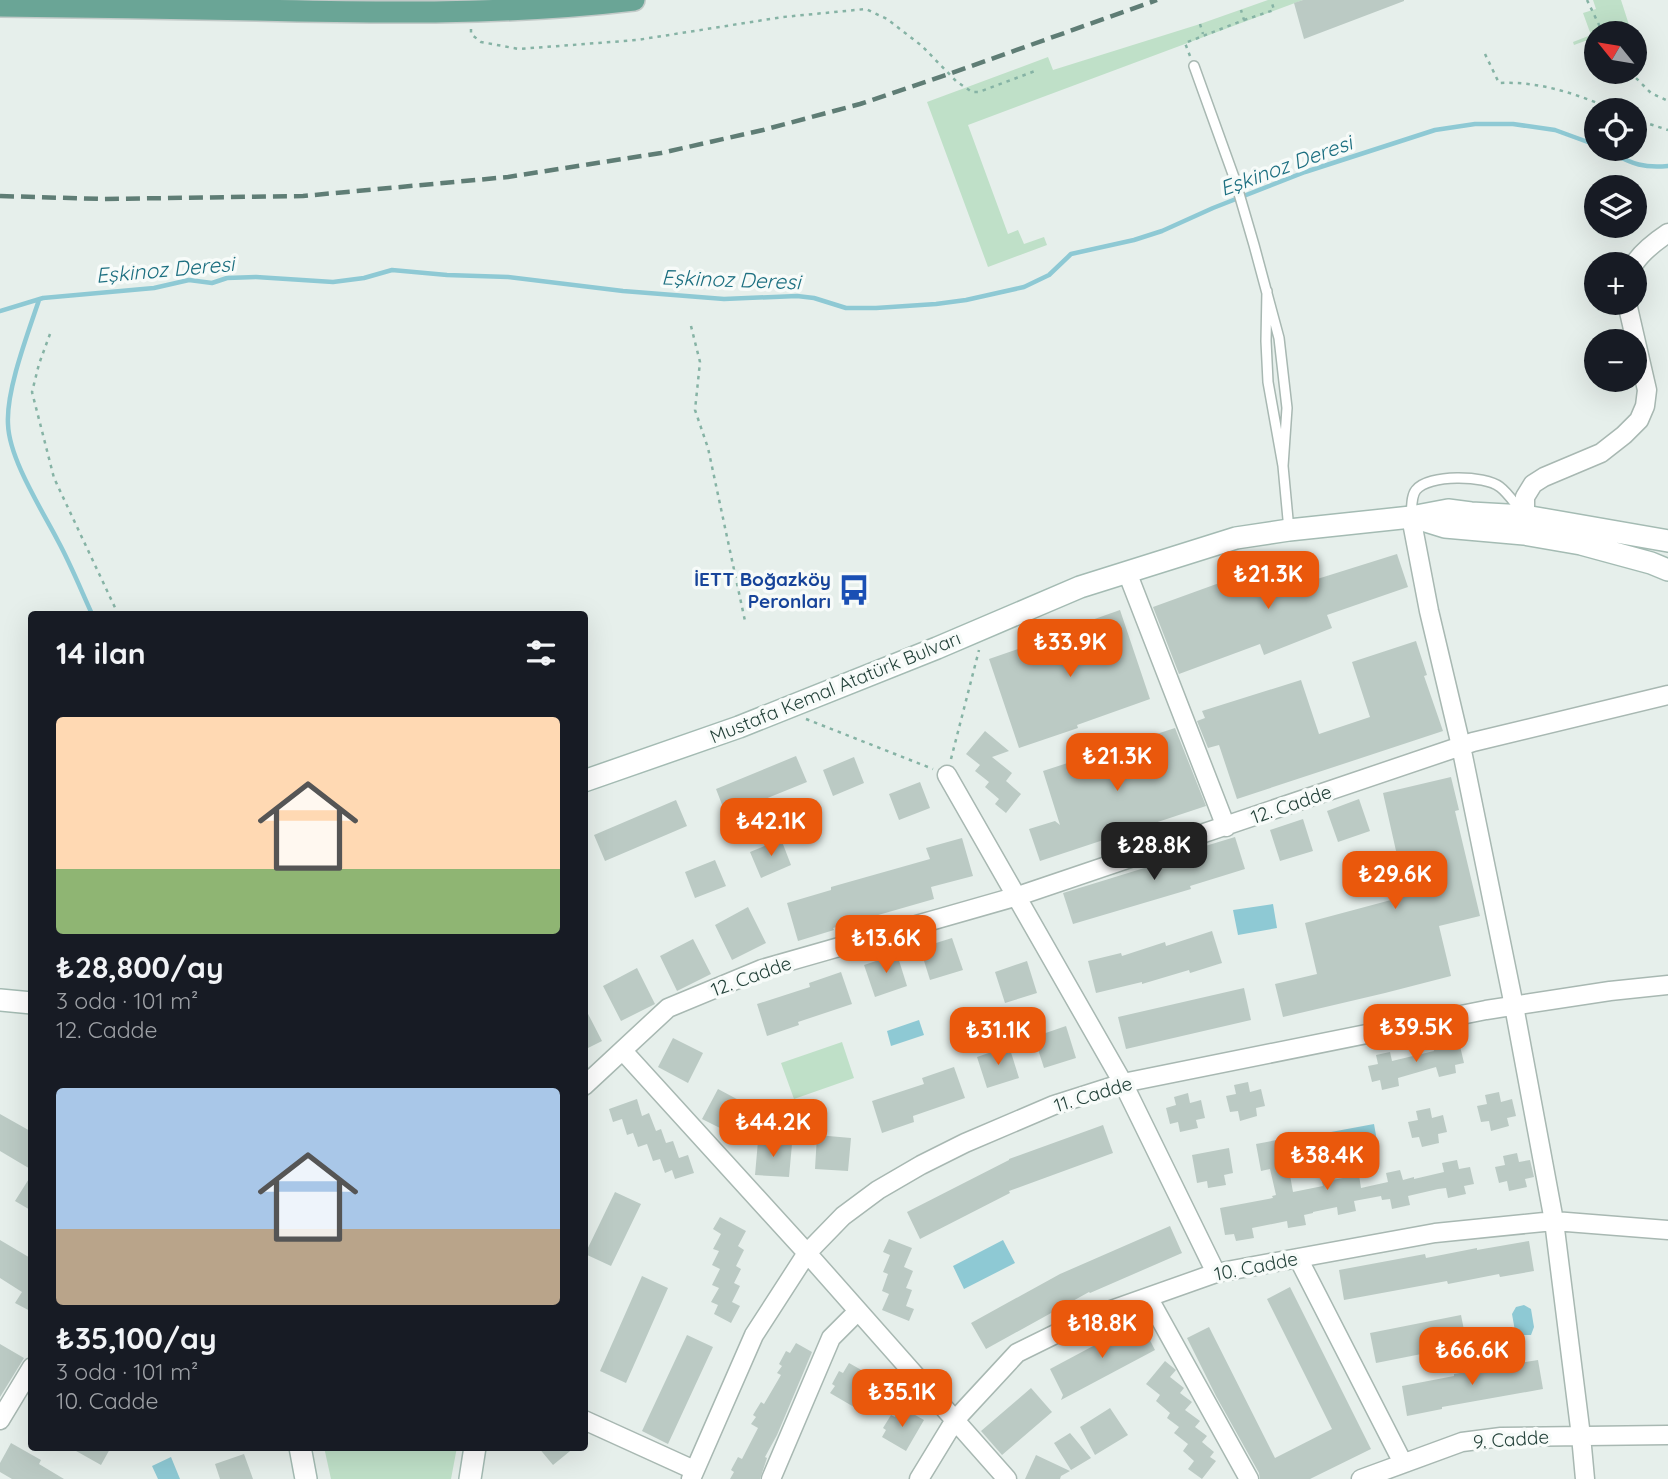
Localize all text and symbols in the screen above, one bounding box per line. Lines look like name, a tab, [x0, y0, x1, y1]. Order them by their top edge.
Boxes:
north arrow	[1584, 21, 1647, 84]
map controls	[1584, 21, 1647, 392]
button: locate	[1584, 98, 1647, 161]
water label: Eşkinoz Deresi	[1216, 128, 1358, 201]
button: layers	[1584, 175, 1647, 238]
water label: Eşkinoz Deresi	[95, 250, 238, 288]
button: +	[1584, 252, 1647, 315]
water label: Eşkinoz Deresi	[661, 264, 803, 295]
button: −	[1584, 329, 1647, 392]
pin: ₺21.3K	[1211, 552, 1325, 611]
text: ₺21.3K	[1233, 559, 1303, 588]
place label: İETT Boğazköy Peronları	[694, 567, 831, 613]
bus stop icon: İETT Boğazköy Peronları	[837, 573, 871, 607]
pin: ₺33.9K	[1013, 620, 1127, 679]
street label: Mustafa Kemal Atatürk Bulvarı	[706, 626, 964, 748]
text: ₺33.9K	[1033, 627, 1107, 656]
text: 14 ilan	[56, 634, 146, 672]
icon: filters	[522, 634, 560, 672]
pin: ₺21.3K	[1060, 734, 1174, 793]
text: ₺21.3K	[1082, 741, 1152, 770]
icon: home	[245, 763, 371, 889]
street label: 12. Cadde	[1247, 779, 1335, 829]
pin: ₺42.1K	[714, 798, 828, 858]
text: ₺42.1K	[736, 806, 806, 835]
pin: ₺28.8K	[1097, 822, 1211, 882]
text: ₺28.8K	[1117, 830, 1191, 859]
pin: ₺29.6K	[1338, 852, 1452, 911]
text: ₺29.6K	[1358, 859, 1432, 888]
pin: ₺13.6K	[829, 916, 943, 975]
text: ₺13.6K	[851, 923, 921, 952]
text: ₺28,800/ay	[56, 948, 224, 986]
street label: 12. Cadde	[707, 950, 795, 1002]
text: 3 oda · 101 m²	[56, 986, 198, 1015]
pin: ₺39.5K	[1359, 1004, 1473, 1064]
pin: ₺31.1K	[941, 1007, 1055, 1067]
text: ₺39.5K	[1379, 1012, 1453, 1041]
text: 12. Cadde	[56, 1015, 158, 1044]
text: ₺31.1K	[966, 1015, 1030, 1044]
street label: 11. Cadde	[1051, 1071, 1135, 1117]
pin: ₺44.2K	[716, 1100, 830, 1159]
text: ₺44.2K	[735, 1107, 811, 1136]
pin: ₺38.4K	[1270, 1132, 1384, 1192]
icon: home	[245, 1134, 371, 1260]
text: ₺38.4K	[1290, 1140, 1364, 1169]
street label: 10. Cadde	[1212, 1246, 1300, 1286]
pin: ₺18.8K	[1045, 1300, 1159, 1360]
text: ₺18.8K	[1067, 1308, 1137, 1337]
text: ₺35,100/ay	[56, 1319, 217, 1357]
pin: ₺66.6K	[1415, 1328, 1529, 1387]
text: ₺66.6K	[1435, 1335, 1509, 1364]
text: 3 oda · 101 m²	[56, 1357, 198, 1386]
pin: ₺35.1K	[845, 1370, 959, 1429]
text: ₺35.1K	[868, 1377, 936, 1406]
text: 10. Cadde	[56, 1386, 158, 1415]
street label: 9. Cadde	[1472, 1424, 1550, 1454]

